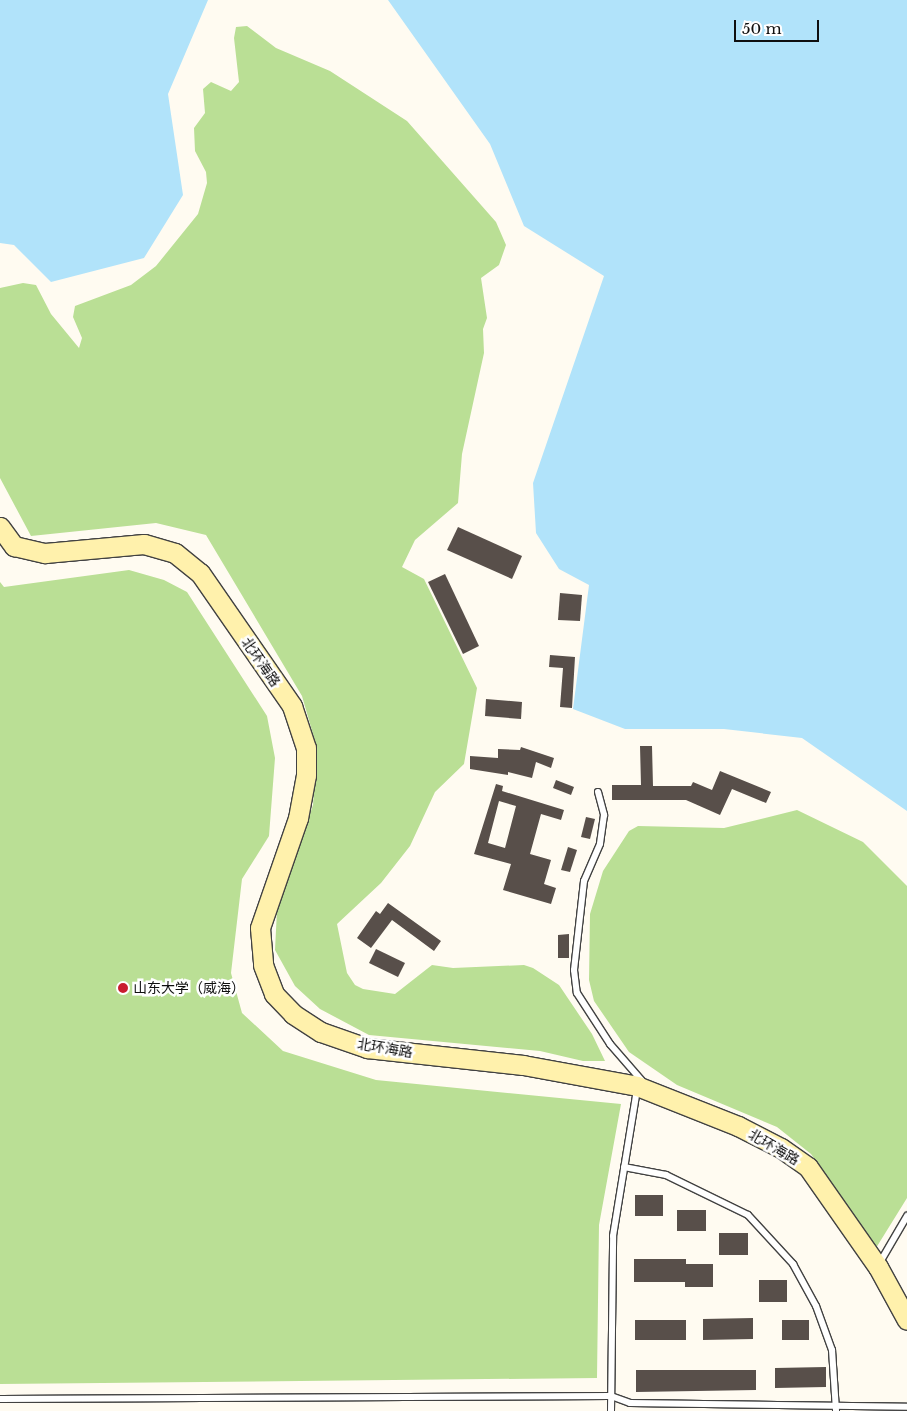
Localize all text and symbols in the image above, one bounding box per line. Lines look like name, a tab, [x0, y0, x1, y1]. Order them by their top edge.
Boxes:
scale bar	[737, 10, 822, 42]
text: 50 m	[742, 19, 782, 38]
street label: 北环海路	[238, 634, 284, 690]
place label: 山东大学（威海）	[133, 980, 245, 996]
marker: 山东大学（威海）	[117, 982, 129, 994]
street label: 北环海路	[356, 1035, 414, 1061]
street label: 北环海路	[746, 1126, 802, 1168]

